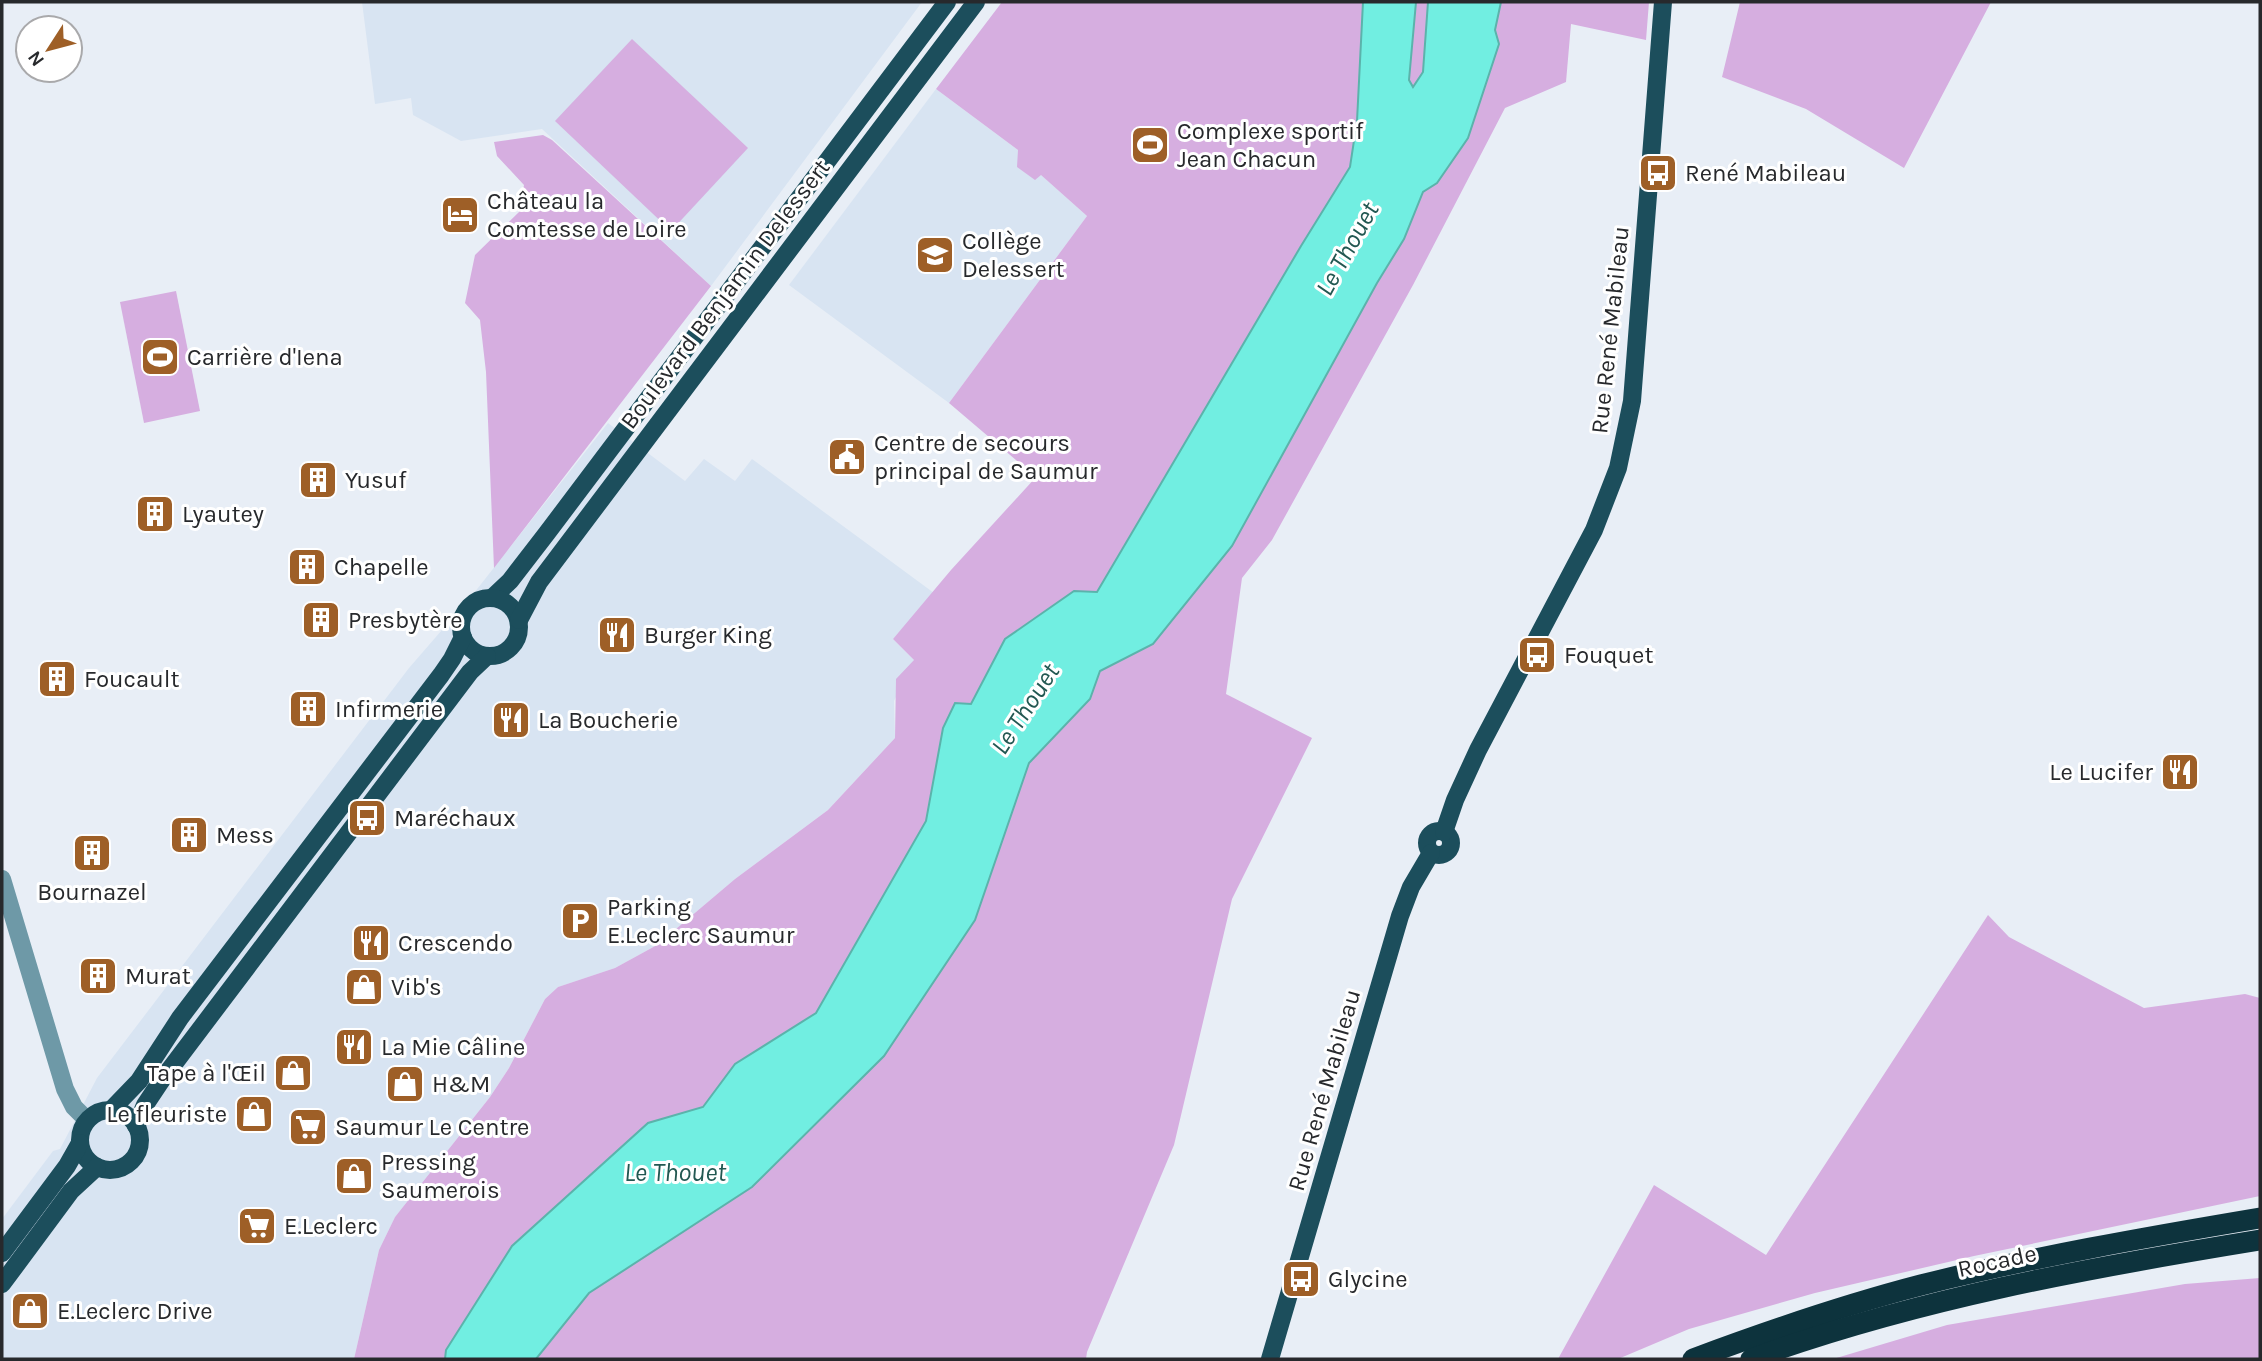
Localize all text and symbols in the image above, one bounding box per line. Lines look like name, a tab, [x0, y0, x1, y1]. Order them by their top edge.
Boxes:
north arrow	[14, 14, 84, 84]
text: N	[23, 46, 49, 70]
place label: Complexe sportif Jean Chacun	[1177, 117, 1364, 173]
sports icon: Complexe sportif Jean Chacun	[1129, 124, 1171, 166]
bus stop icon: René Mabileau	[1637, 152, 1679, 194]
street label: Boulevard Benjamin Delessert	[614, 154, 836, 434]
place label: René Mabileau	[1685, 159, 1846, 187]
place label: Château la Comtesse de Loire	[487, 187, 687, 243]
hotel icon: Château la Comtesse de Loire	[439, 194, 481, 236]
water label: Le Thouet	[1309, 196, 1386, 301]
street label: Rue René Mabileau	[1585, 225, 1635, 435]
place label: Collège Delessert	[962, 227, 1064, 283]
school or university icon: Collège Delessert	[914, 234, 956, 276]
sports icon: Carrière d'Iena	[139, 336, 181, 378]
place label: Carrière d'Iena	[187, 343, 343, 371]
place label: Centre de secours principal de Saumur	[874, 429, 1098, 485]
public building icon: Centre de secours principal de Saumur	[826, 436, 868, 478]
building icon: Yusuf	[297, 459, 339, 501]
place label: Yusuf	[345, 466, 407, 494]
building icon: Lyautey	[134, 493, 176, 535]
place label: Lyautey	[182, 500, 264, 528]
building icon: Chapelle	[286, 546, 328, 588]
place label: Chapelle	[334, 553, 429, 581]
building icon: Presbytère	[300, 599, 342, 641]
place label: Presbytère	[348, 606, 463, 634]
restaurant icon: Burger King	[596, 614, 638, 656]
place label: Burger King	[644, 621, 772, 649]
bus stop icon: Fouquet	[1516, 634, 1558, 676]
place label: Fouquet	[1564, 641, 1653, 669]
water label: Le Thouet	[984, 657, 1066, 760]
building icon: Foucault	[36, 658, 78, 700]
place label: Foucault	[84, 665, 179, 693]
building icon: Infirmerie	[287, 688, 329, 730]
place label: Infirmerie	[335, 695, 443, 723]
restaurant icon: La Boucherie	[490, 699, 532, 741]
place label: La Boucherie	[538, 706, 678, 734]
restaurant icon: Le Lucifer	[2159, 751, 2201, 793]
place label: Le Lucifer	[2049, 758, 2153, 786]
bus stop icon: Maréchaux	[346, 797, 388, 839]
place label: Maréchaux	[394, 804, 515, 832]
building icon: Mess	[168, 814, 210, 856]
place label: Mess	[216, 821, 274, 849]
building icon: Bournazel	[71, 832, 113, 874]
place label: Bournazel	[37, 878, 147, 906]
place label: Parking E.Leclerc Saumur	[607, 893, 795, 949]
parking icon: Parking E.Leclerc Saumur	[559, 900, 601, 942]
restaurant icon: Crescendo	[350, 922, 392, 964]
place label: Crescendo	[398, 929, 513, 957]
building icon: Murat	[77, 955, 119, 997]
place label: Murat	[125, 962, 191, 990]
shop icon: Vib's	[343, 966, 385, 1008]
place label: Vib's	[391, 973, 442, 1001]
street label: Rue René Mabileau	[1282, 986, 1366, 1194]
restaurant icon: La Mie Câline	[333, 1026, 375, 1068]
place label: La Mie Câline	[381, 1033, 525, 1061]
shop icon: Tape à l'Œil	[272, 1052, 314, 1094]
place label: Tape à l'Œil	[147, 1059, 266, 1087]
shop icon: H&M	[384, 1063, 426, 1105]
place label: H&M	[432, 1070, 490, 1098]
shop icon: Le fleuriste	[233, 1093, 275, 1135]
place label: Le fleuriste	[106, 1100, 227, 1128]
supermarket icon: Saumur Le Centre	[287, 1106, 329, 1148]
place label: Saumur Le Centre	[335, 1113, 529, 1141]
place label: Pressing Saumerois	[381, 1148, 500, 1204]
shop icon: Pressing Saumerois	[333, 1155, 375, 1197]
water label: Le Thouet	[624, 1157, 727, 1188]
supermarket icon: E.Leclerc	[236, 1205, 278, 1247]
place label: E.Leclerc	[284, 1212, 378, 1240]
street label: Rocade	[1955, 1239, 2039, 1283]
bus stop icon: Glycine	[1280, 1258, 1322, 1300]
place label: Glycine	[1328, 1265, 1408, 1293]
shop icon: E.Leclerc Drive	[9, 1290, 51, 1332]
place label: E.Leclerc Drive	[57, 1297, 213, 1325]

